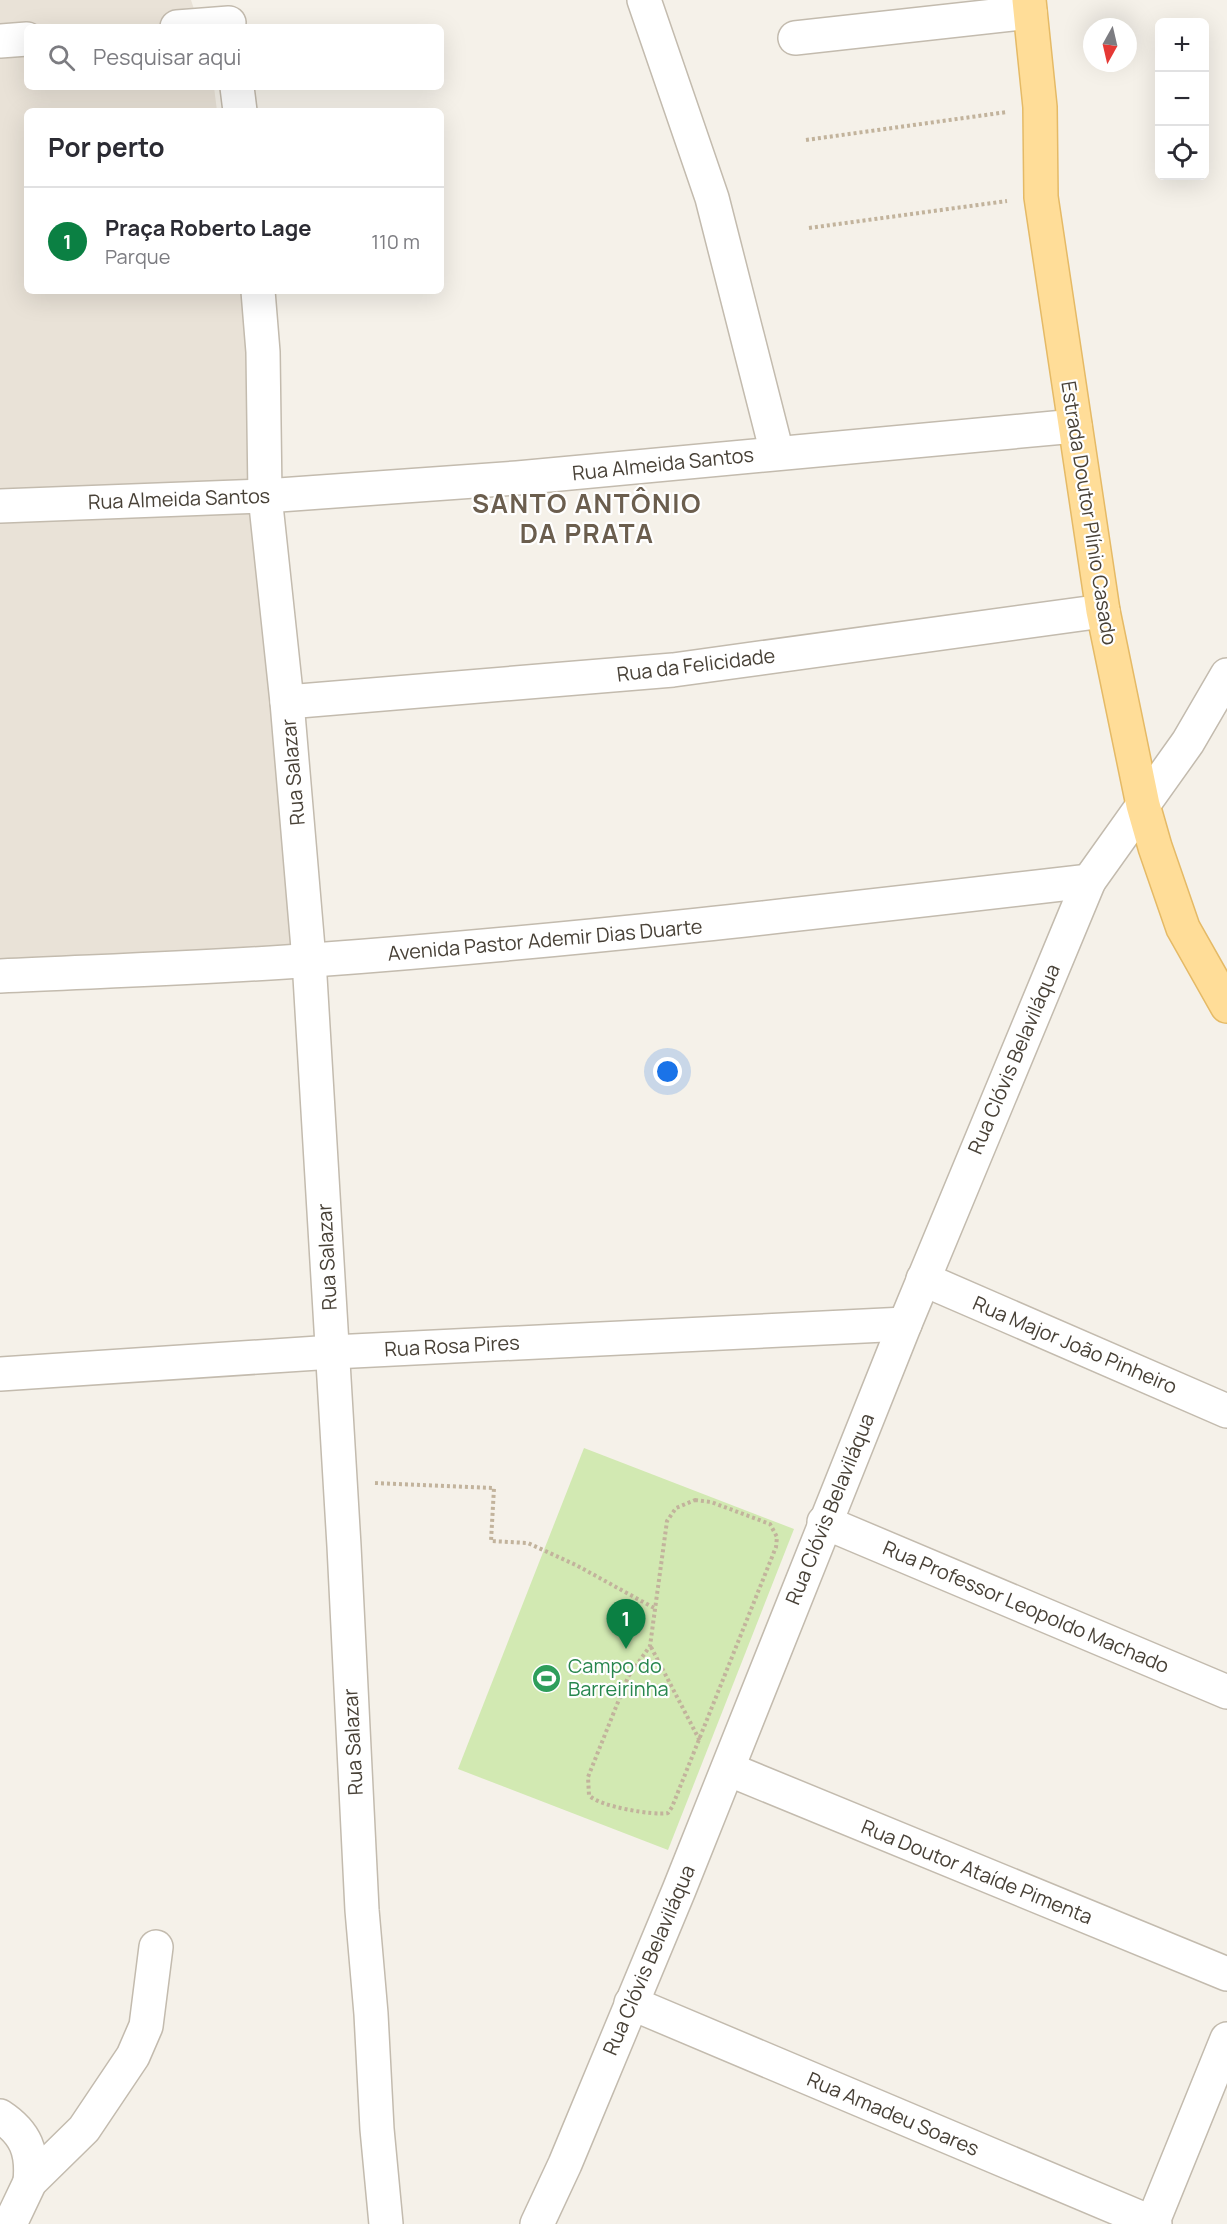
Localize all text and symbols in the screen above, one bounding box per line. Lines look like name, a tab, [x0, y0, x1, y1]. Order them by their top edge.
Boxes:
north arrow	[1083, 18, 1137, 72]
map controls	[1155, 18, 1209, 180]
button: +	[1155, 18, 1209, 72]
search box	[24, 24, 444, 90]
icon: search	[45, 41, 78, 74]
text: Pesquisar aqui	[93, 42, 241, 72]
button: −	[1155, 72, 1209, 126]
button: locate	[1155, 126, 1209, 180]
text: Por perto	[48, 129, 165, 165]
text: Praça Roberto Lage	[105, 213, 312, 243]
text: 1	[63, 228, 72, 255]
text: 110 m	[371, 228, 420, 255]
text: Parque	[105, 243, 170, 270]
street label: Estrada Doutor Plínio Casado	[1055, 379, 1124, 647]
street label: Rua Almeida Santos	[571, 441, 755, 486]
street label: Rua Almeida Santos	[87, 482, 271, 515]
district label: SANTO ANTÔNIO DA PRATA	[472, 485, 702, 551]
street label: Rua da Felicidade	[615, 641, 777, 688]
street label: Rua Salazar	[274, 718, 311, 827]
street label: Avenida Pastor Ademir Dias Duarte	[386, 912, 703, 967]
street label: Rua Clóvis Belaviláqua	[961, 960, 1066, 1158]
your location	[653, 1057, 682, 1086]
street label: Rua Salazar	[310, 1203, 343, 1311]
street label: Rua Major João Pinheiro	[969, 1289, 1182, 1400]
street label: Rua Rosa Pires	[384, 1328, 520, 1363]
street label: Rua Clóvis Belaviláqua	[779, 1409, 880, 1609]
street label: Rua Professor Leopoldo Machado	[879, 1534, 1174, 1679]
pin: 1	[606, 1600, 646, 1649]
place label: Campo do Barreirinha	[568, 1652, 669, 1702]
sports icon: Campo do Barreirinha	[531, 1662, 563, 1694]
street label: Rua Salazar	[336, 1688, 369, 1796]
street label: Rua Doutor Ataíde Pimenta	[858, 1813, 1097, 1930]
street label: Rua Clóvis Belaviláqua	[596, 1861, 701, 2059]
street label: Rua Amadeu Soares	[803, 2065, 983, 2162]

